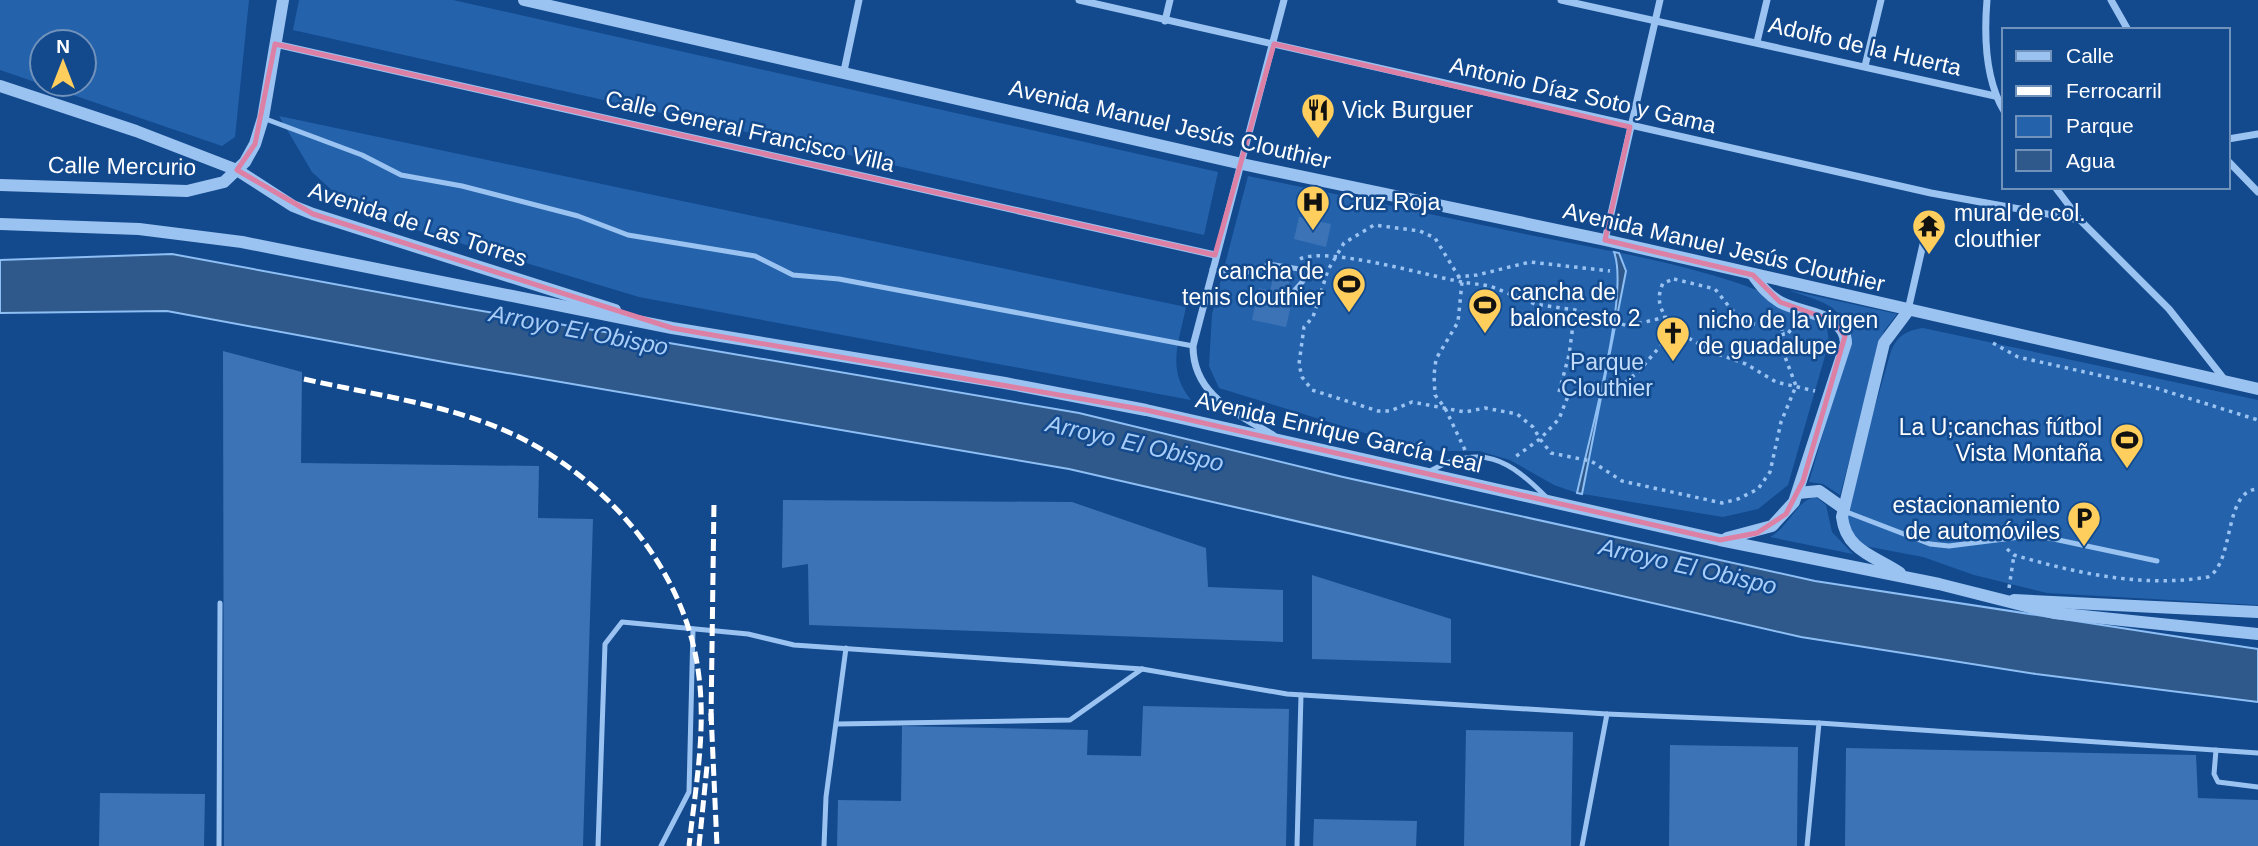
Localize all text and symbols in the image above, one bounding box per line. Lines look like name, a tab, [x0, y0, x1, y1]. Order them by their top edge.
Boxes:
street label: Adolfo de la Huerta	[1766, 11, 1964, 81]
north arrow	[28, 28, 98, 98]
legend	[2002, 28, 2230, 189]
text: N	[56, 36, 70, 57]
text: Calle	[2066, 44, 2114, 67]
street label: Antonio Díaz Soto y Gama	[1447, 52, 1719, 138]
street label: Avenida Manuel Jesús Clouthier	[1007, 74, 1334, 174]
text: Ferrocarril	[2066, 79, 2162, 102]
street label: Calle General Francisco Villa	[603, 85, 897, 177]
restaurant icon: Vick Burguer	[1299, 91, 1337, 140]
place label: Vick Burguer	[1342, 97, 1474, 123]
text: Parque	[2066, 114, 2134, 137]
text: Agua	[2066, 149, 2115, 172]
street label: Calle Mercurio	[48, 152, 196, 180]
street label: Avenida de Las Torres	[306, 176, 530, 272]
hospital icon: Cruz Roja	[1294, 183, 1332, 232]
place label: Cruz Roja	[1338, 189, 1440, 215]
street label: Avenida Manuel Jesús Clouthier	[1561, 197, 1888, 297]
place label: mural de col. clouthier	[1954, 200, 2086, 252]
temple icon: mural de col. clouthier	[1910, 207, 1948, 256]
place label: cancha de tenis clouthier	[1182, 258, 1324, 310]
sports icon: cancha de tenis clouthier	[1330, 265, 1368, 314]
place label: cancha de baloncesto 2	[1510, 279, 1640, 331]
sports icon: cancha de baloncesto 2	[1466, 286, 1504, 335]
water label: Arroyo El Obispo	[485, 299, 671, 361]
place label: nicho de la virgen de guadalupe	[1698, 307, 1878, 359]
church icon: nicho de la virgen de guadalupe	[1654, 314, 1692, 363]
park label: Parque Clouthier	[1561, 349, 1653, 401]
street label: Avenida Enrique García Leal	[1193, 386, 1485, 478]
water label: Arroyo El Obispo	[1042, 409, 1226, 477]
place label: La U;canchas fútbol Vista Montaña	[1899, 414, 2102, 466]
sports icon: La U;canchas fútbol Vista Montaña	[2108, 421, 2146, 470]
place label: estacionamiento de automóviles	[1893, 492, 2060, 544]
parking icon: estacionamiento de automóviles	[2065, 499, 2103, 548]
water label: Arroyo El Obispo	[1595, 532, 1779, 600]

